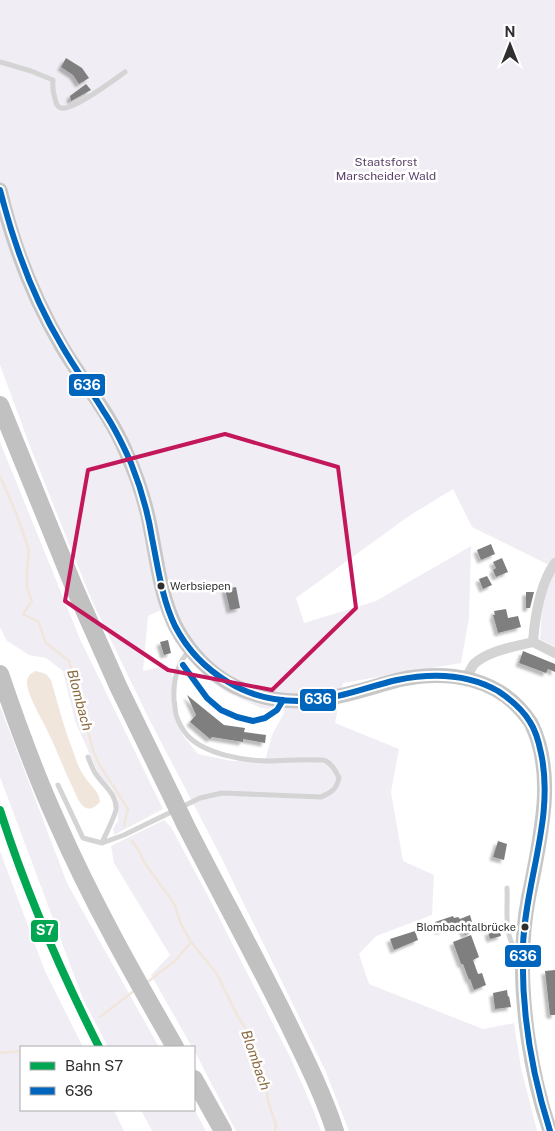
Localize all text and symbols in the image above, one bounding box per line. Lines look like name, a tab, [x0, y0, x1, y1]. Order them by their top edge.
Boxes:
north arrow	[485, 20, 535, 70]
text: N	[505, 24, 515, 40]
park label: Staatsforst Marscheider Wald	[336, 155, 436, 183]
line badge: 636	[68, 373, 106, 397]
text: 636	[73, 377, 101, 393]
place label: Werbsiepen	[170, 580, 231, 592]
marker: Werbsiepen	[156, 581, 166, 591]
water label: Blombach	[64, 668, 96, 732]
line badge: 636	[299, 688, 337, 712]
text: 636	[304, 691, 332, 707]
line badge: S7	[30, 919, 59, 943]
place label: Blombachtalbrücke	[416, 921, 516, 933]
text: S7	[36, 922, 54, 938]
marker: Blombachtalbrücke	[520, 922, 530, 932]
line badge: 636	[504, 944, 542, 968]
text: 636	[509, 948, 537, 964]
water label: Blombach	[238, 1028, 274, 1092]
legend	[20, 1046, 195, 1111]
text: Bahn S7	[65, 1057, 123, 1074]
text: 636	[65, 1082, 93, 1099]

